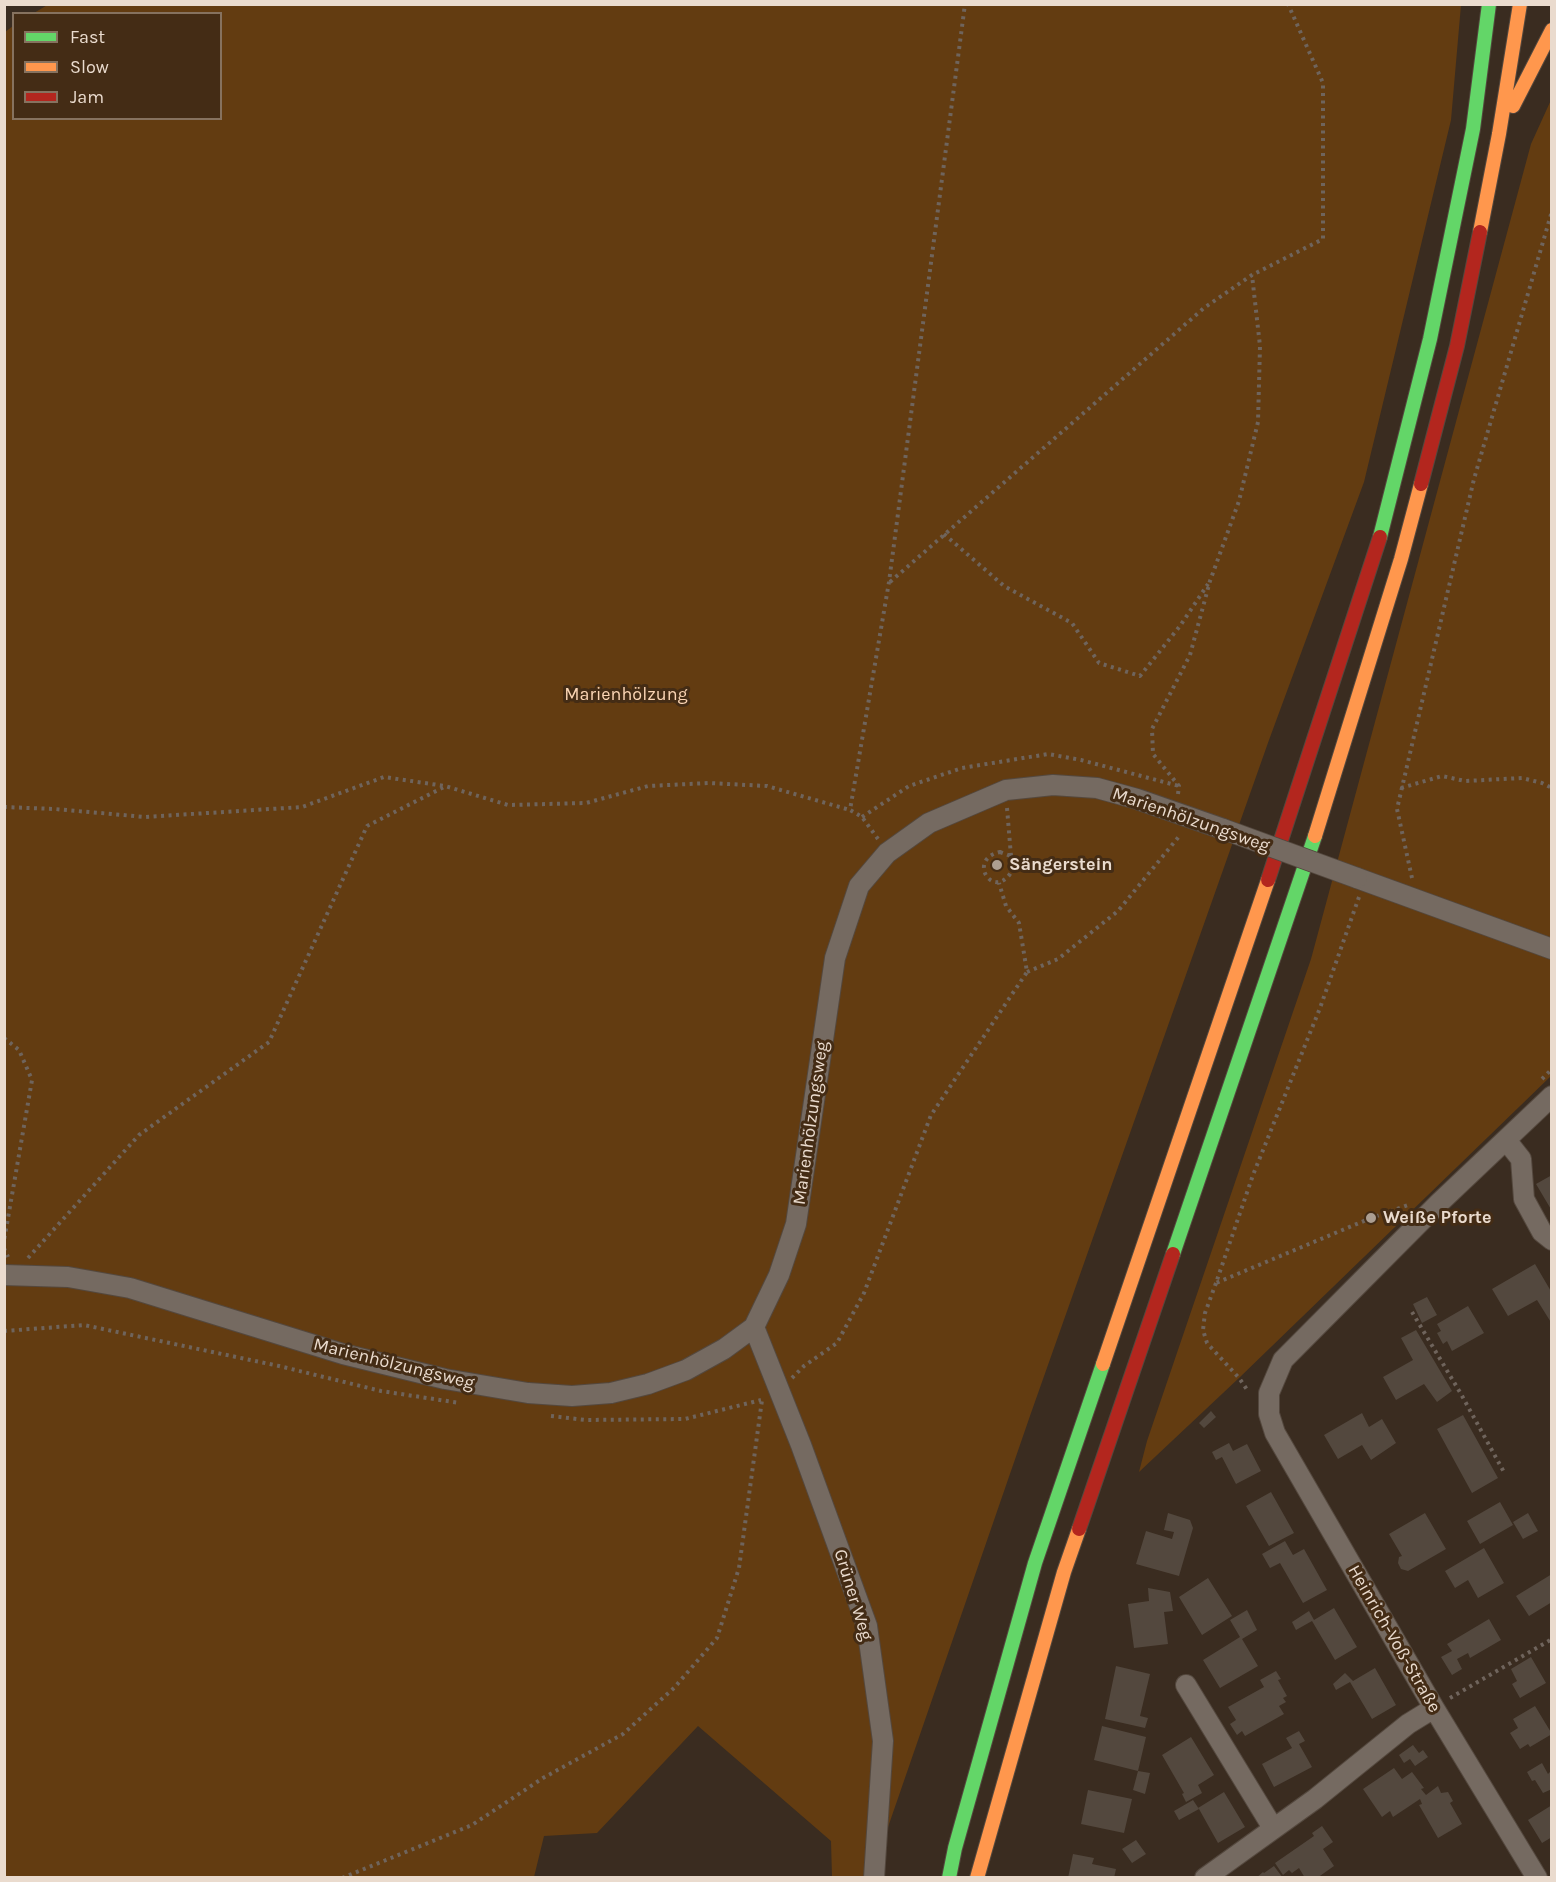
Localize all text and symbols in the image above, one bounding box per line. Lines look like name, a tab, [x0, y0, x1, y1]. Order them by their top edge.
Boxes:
legend	[12, 12, 222, 120]
text: Fast	[70, 26, 105, 48]
text: Slow	[70, 56, 109, 78]
text: Jam	[70, 86, 104, 108]
park label: Marienhölzung	[564, 684, 688, 706]
street label: Marienhölzungsweg	[1109, 783, 1273, 857]
place label: Sängerstein	[1009, 854, 1113, 876]
marker: Sängerstein	[990, 858, 1004, 872]
street label: Marienhölzungsweg	[789, 1040, 833, 1206]
place label: Weiße Pforte	[1383, 1207, 1491, 1229]
marker: Weiße Pforte	[1364, 1211, 1378, 1225]
street label: Marienhölzungsweg	[311, 1334, 477, 1394]
street label: Grüner Weg	[829, 1547, 877, 1643]
street label: Heinrich-Voß-Straße	[1343, 1561, 1445, 1717]

